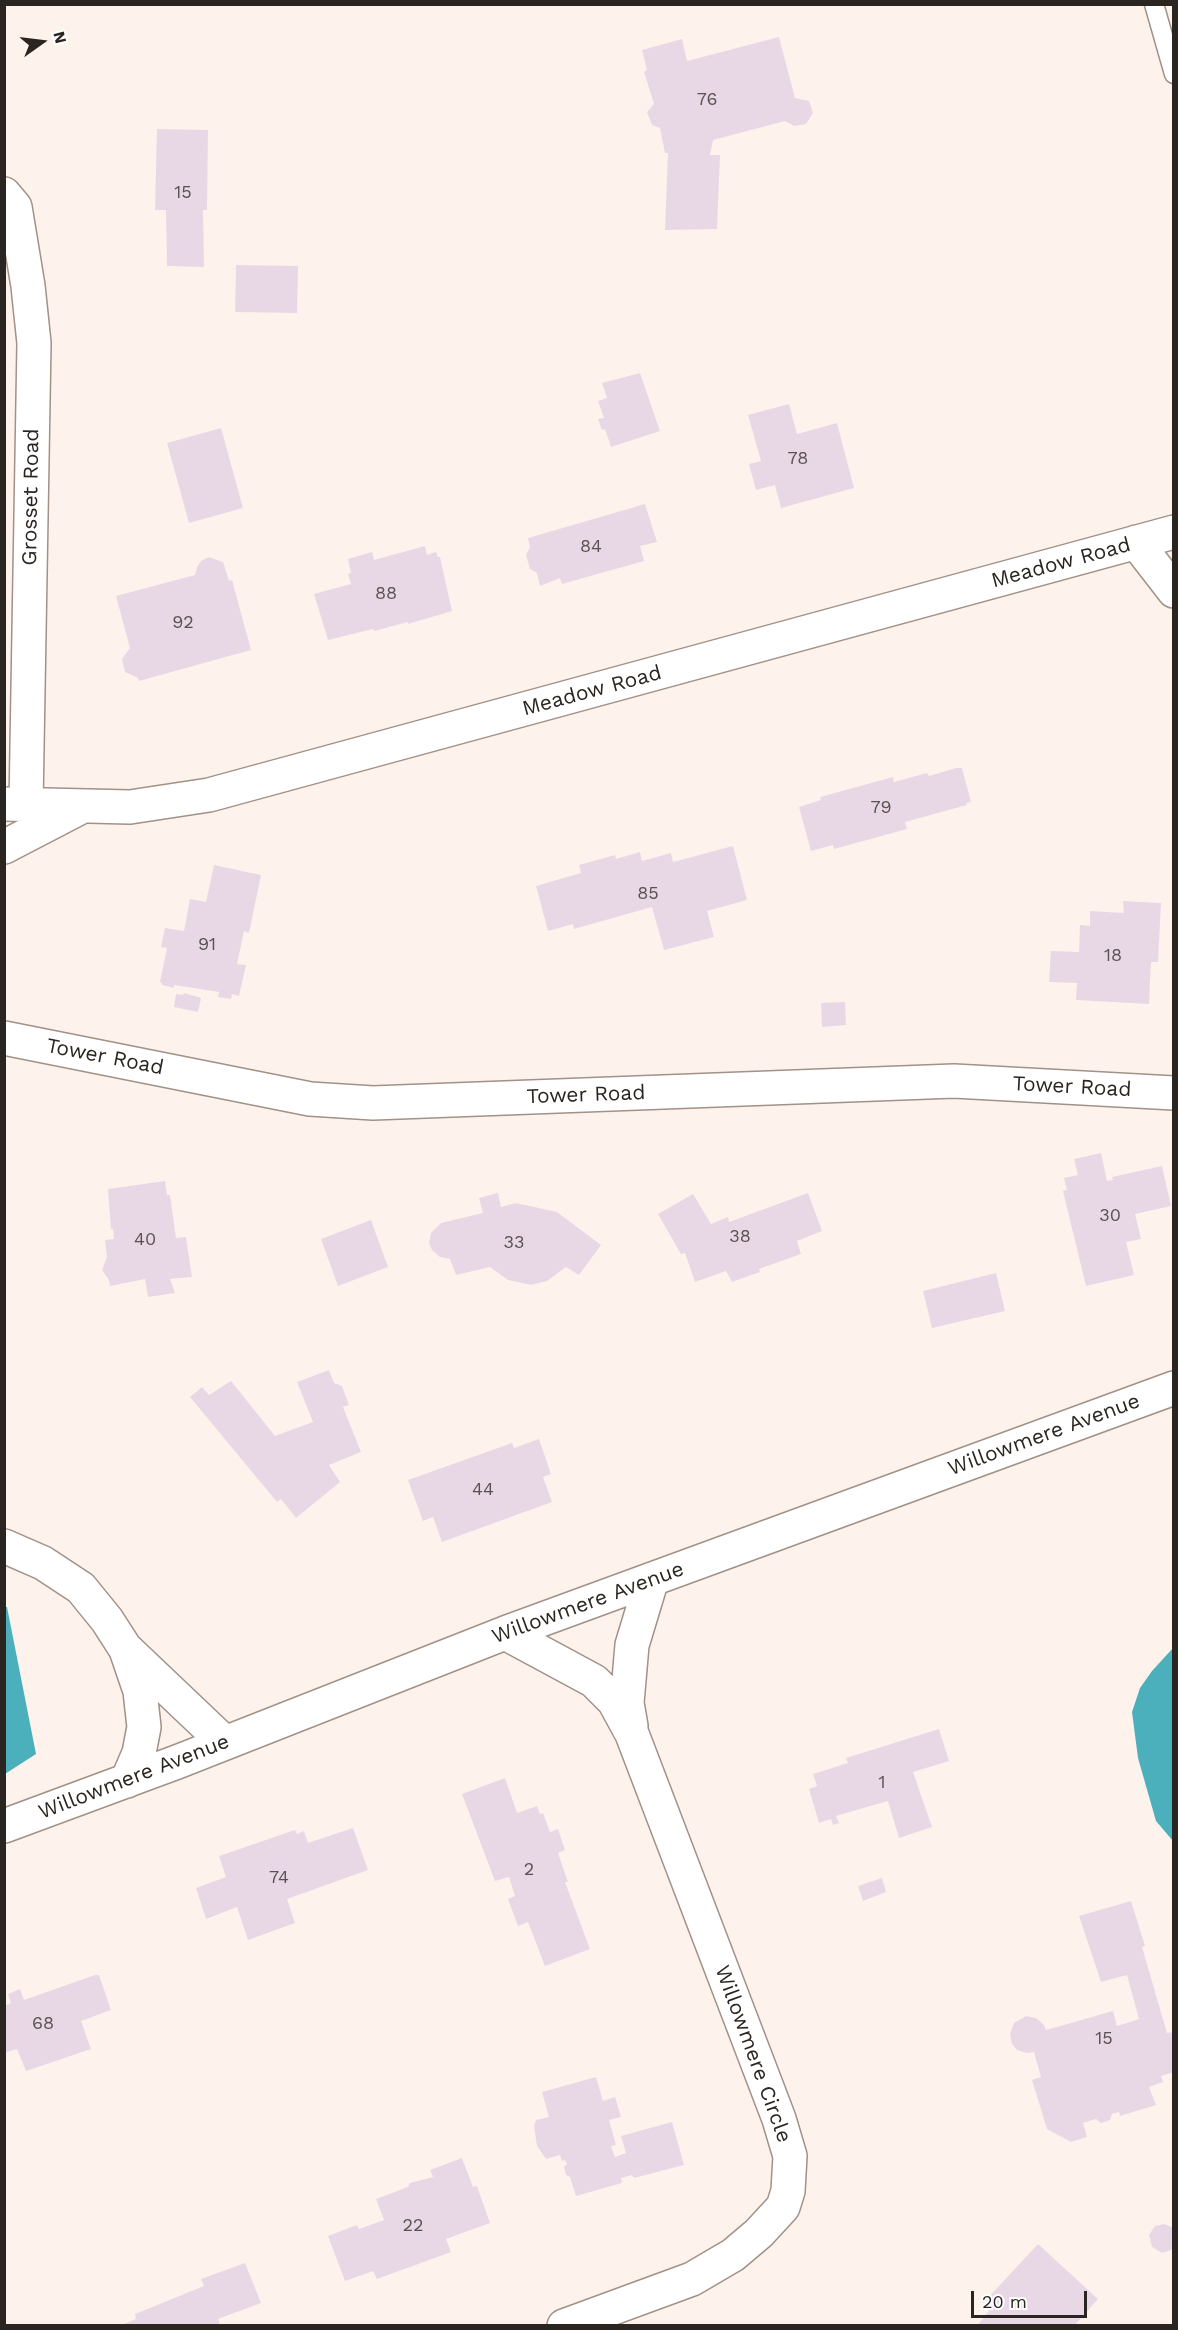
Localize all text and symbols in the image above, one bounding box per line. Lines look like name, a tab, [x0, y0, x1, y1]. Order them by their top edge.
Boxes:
north arrow	[12, 12, 72, 72]
text: N	[49, 29, 71, 46]
house number: 76	[697, 89, 717, 111]
house number: 15	[174, 182, 192, 204]
street label: Grosset Road	[17, 428, 45, 566]
house number: 78	[788, 448, 808, 470]
street label: Meadow Road	[989, 532, 1133, 594]
house number: 84	[580, 536, 602, 558]
house number: 88	[375, 583, 397, 605]
house number: 92	[172, 612, 194, 634]
street label: Meadow Road	[520, 660, 664, 722]
house number: 79	[870, 797, 892, 819]
house number: 85	[637, 883, 659, 905]
house number: 91	[198, 934, 216, 956]
house number: 18	[1104, 945, 1122, 967]
street label: Tower Road	[44, 1033, 166, 1081]
street label: Tower Road	[1012, 1071, 1132, 1103]
street label: Tower Road	[526, 1080, 646, 1110]
house number: 30	[1099, 1205, 1121, 1227]
house number: 38	[729, 1226, 751, 1248]
house number: 40	[134, 1229, 156, 1251]
house number: 33	[504, 1232, 524, 1254]
street label: Willowmere Avenue	[945, 1389, 1143, 1481]
house number: 44	[472, 1479, 494, 1501]
street label: Willowmere Avenue	[489, 1557, 687, 1649]
street label: Willowmere Avenue	[35, 1729, 233, 1825]
house number: 1	[878, 1772, 886, 1794]
house number: 2	[524, 1859, 534, 1881]
house number: 74	[269, 1867, 289, 1889]
street label: Willowmere Circle	[709, 1962, 797, 2146]
house number: 68	[32, 2013, 54, 2035]
house number: 15	[1095, 2028, 1113, 2050]
house number: 22	[403, 2215, 423, 2237]
scale bar	[974, 2279, 1090, 2317]
text: 20 m	[982, 2291, 1027, 2312]

